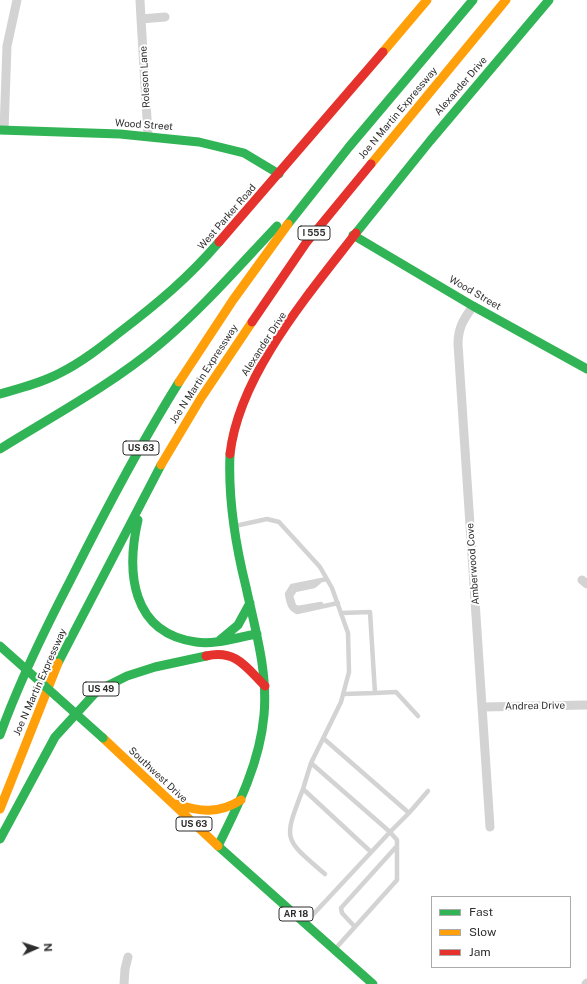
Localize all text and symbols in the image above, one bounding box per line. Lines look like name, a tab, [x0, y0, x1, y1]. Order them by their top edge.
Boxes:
street label: Roleson Lane	[137, 46, 153, 108]
street label: Alexander Drive	[432, 54, 490, 118]
street label: Joe N Martin Expressway	[356, 65, 440, 161]
street label: Wood Street	[115, 117, 173, 133]
street label: West Parker Road	[195, 182, 259, 252]
road number: I 555	[298, 226, 330, 240]
street label: Wood Street	[447, 273, 503, 313]
street label: Alexander Drive	[239, 310, 289, 378]
street label: Joe N Martin Expressway	[167, 322, 241, 426]
road number: US 63	[123, 441, 159, 455]
street label: Amberwood Cove	[464, 523, 482, 605]
street label: Joe N Martin Expressway	[11, 627, 69, 737]
road number: US 49	[83, 682, 119, 696]
street label: Andrea Drive	[505, 699, 565, 713]
street label: Southwest Drive	[126, 745, 190, 805]
road number: US 63	[176, 817, 212, 831]
legend	[431, 896, 571, 968]
text: Fast	[469, 905, 493, 919]
road number: AR 18	[279, 907, 313, 921]
text: Slow	[469, 925, 496, 939]
north arrow	[16, 928, 56, 968]
text: N	[42, 943, 54, 952]
text: Jam	[469, 945, 491, 959]

